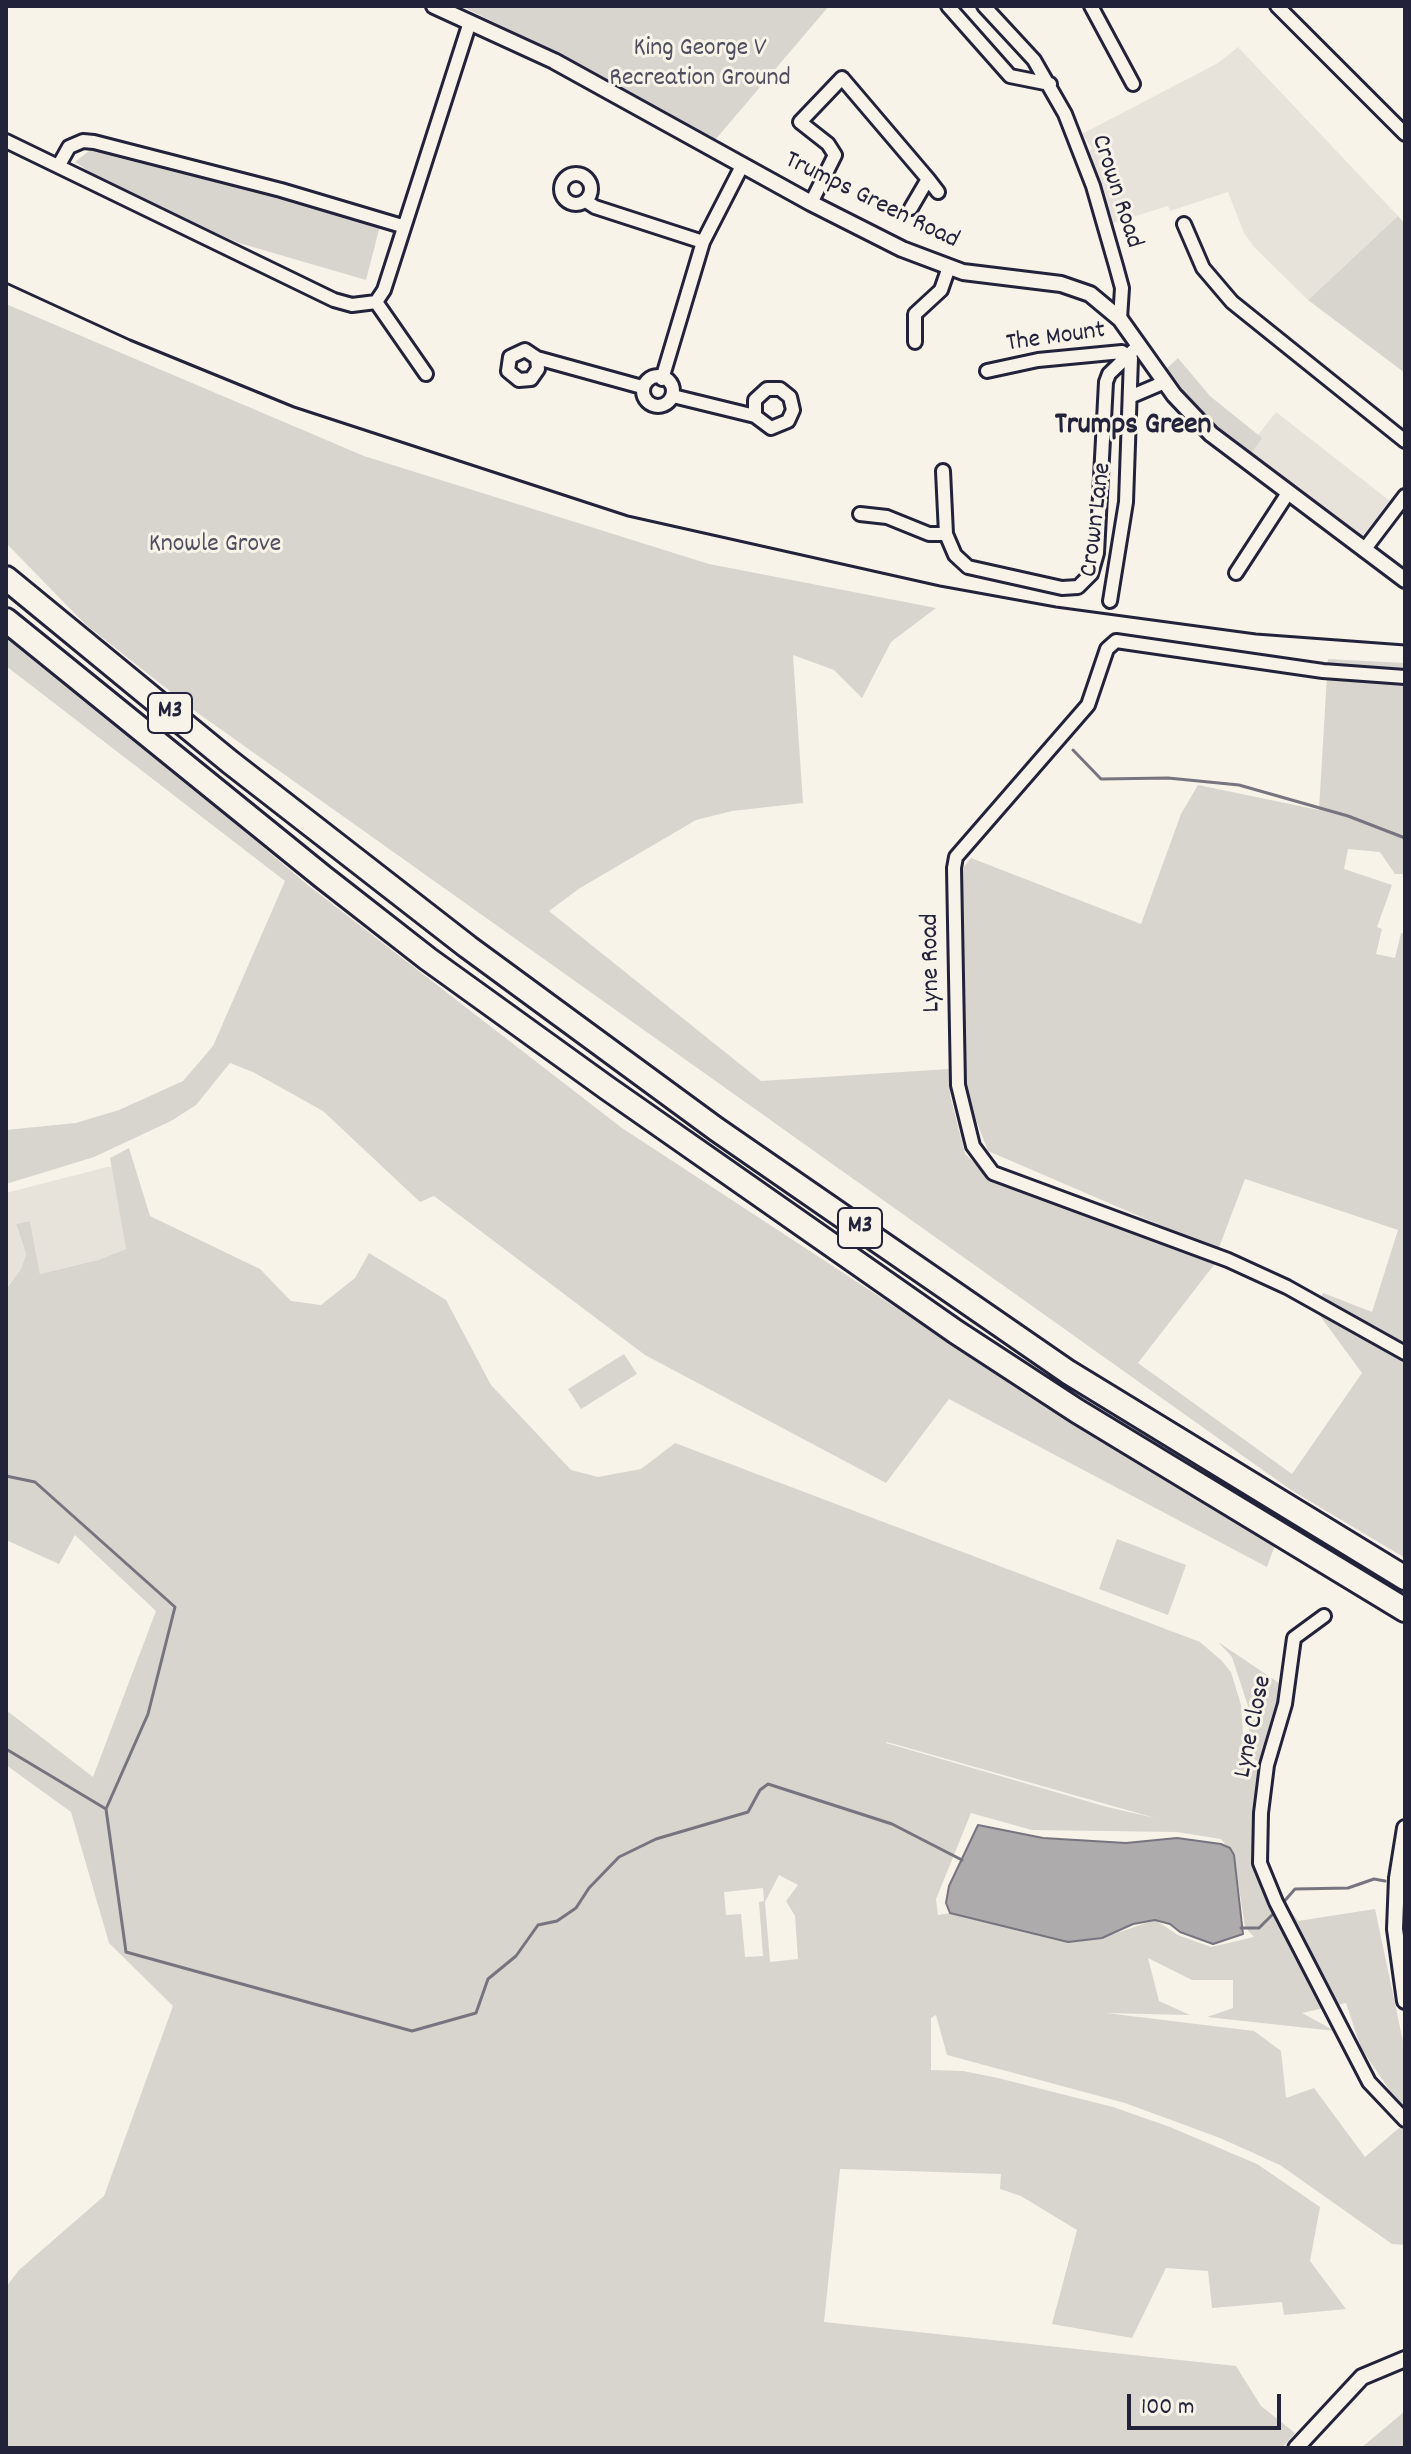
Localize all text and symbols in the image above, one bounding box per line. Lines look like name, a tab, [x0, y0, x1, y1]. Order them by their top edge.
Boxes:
park label: King George V Recreation Ground	[609, 34, 791, 96]
street label: Crown Road	[1082, 131, 1148, 253]
street label: Trumps Green Road	[779, 146, 963, 258]
street label: The Mount	[1005, 317, 1107, 361]
district label: Trumps Green	[1055, 410, 1211, 446]
street label: Crown Lane	[1076, 461, 1120, 579]
park label: Knowle Grove	[149, 530, 281, 562]
road number: M3	[148, 693, 192, 733]
street label: Lyne Road	[917, 913, 949, 1013]
road number: M3	[838, 1208, 882, 1248]
street label: Lyne Close	[1229, 1673, 1281, 1781]
scale bar	[1131, 2378, 1285, 2428]
text: 100 m	[1141, 2391, 1194, 2425]

